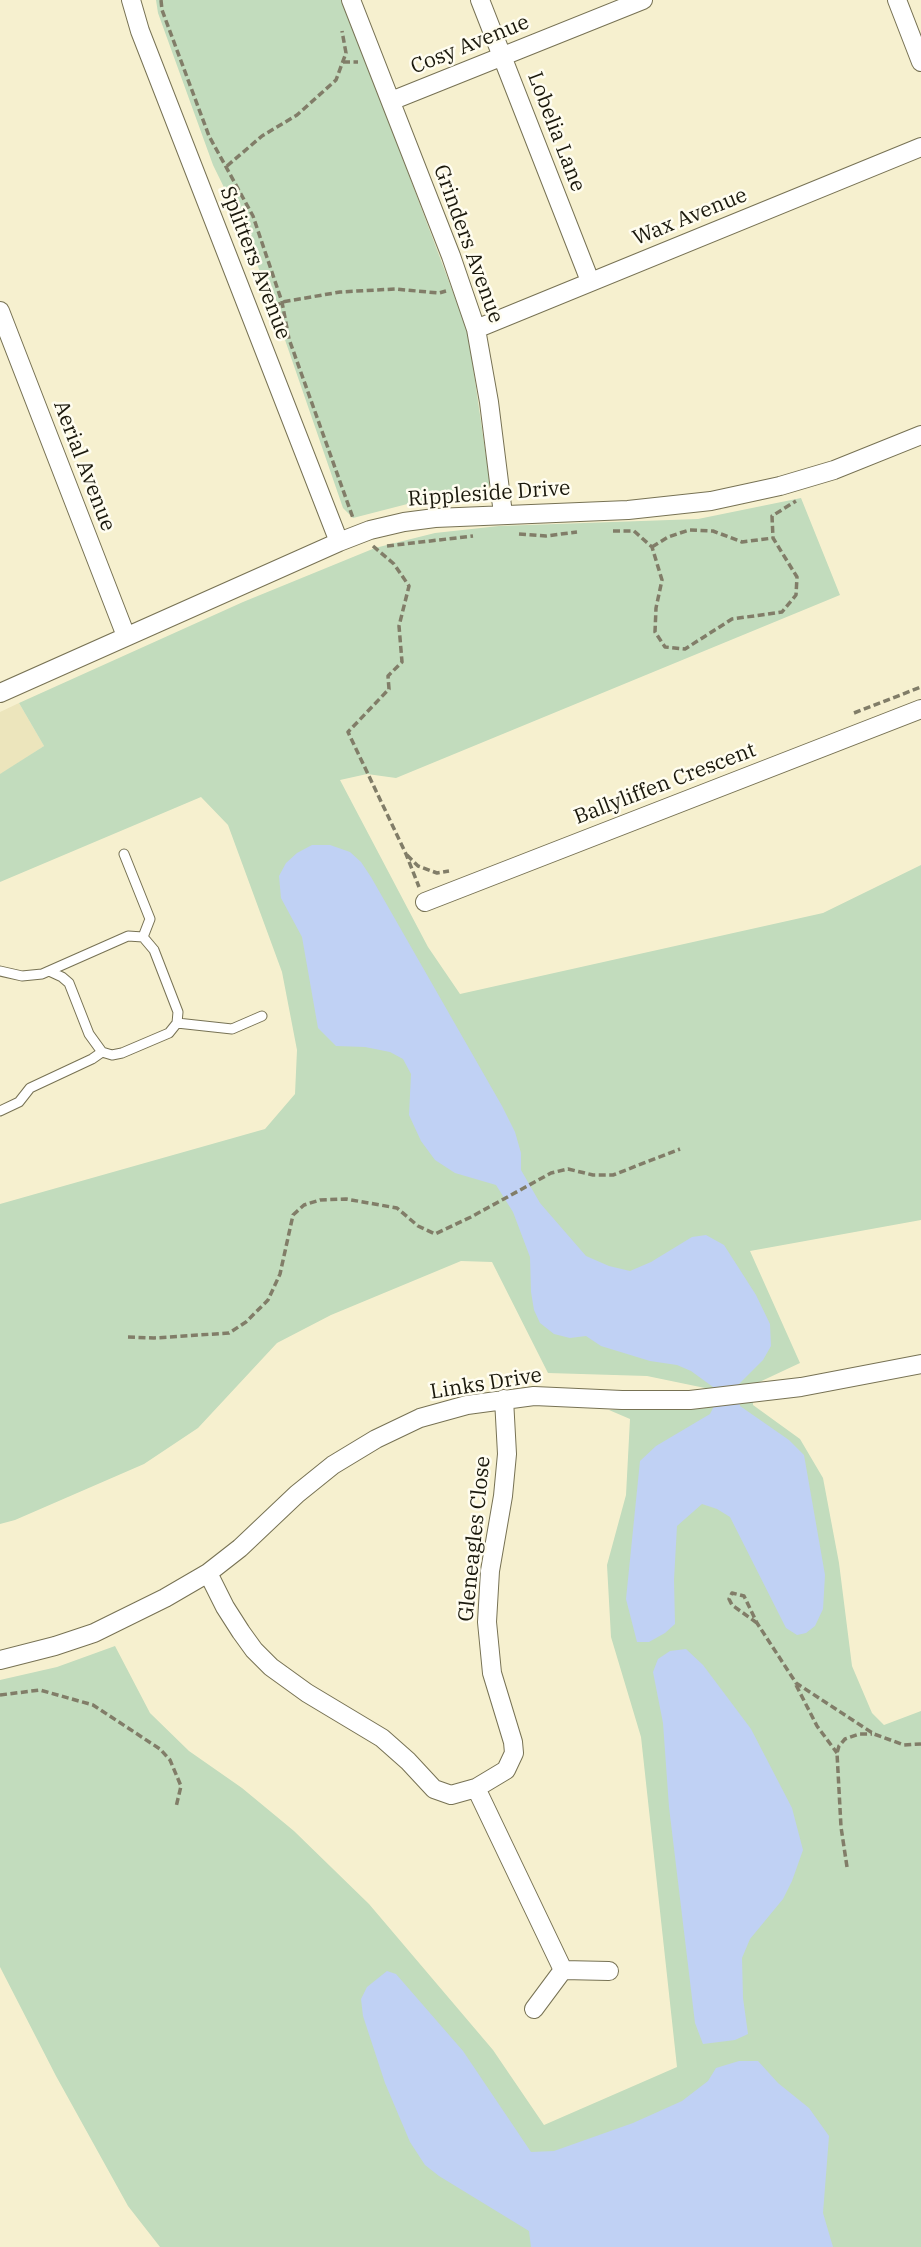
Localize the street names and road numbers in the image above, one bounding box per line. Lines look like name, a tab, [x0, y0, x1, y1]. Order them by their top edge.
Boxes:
street label: Cosy Avenue	[407, 10, 533, 80]
street label: Lobelia Lane	[522, 69, 590, 195]
street label: Grinders Avenue	[428, 161, 508, 327]
street label: Splitters Avenue	[214, 183, 296, 343]
street label: Wax Avenue	[629, 183, 751, 251]
street label: Aerial Avenue	[48, 397, 120, 535]
street label: Rippleside Drive	[407, 476, 571, 512]
street label: Ballyliffen Crescent	[570, 738, 760, 830]
street label: Links Drive	[428, 1363, 544, 1405]
street label: Gleneagles Close	[454, 1455, 496, 1623]

